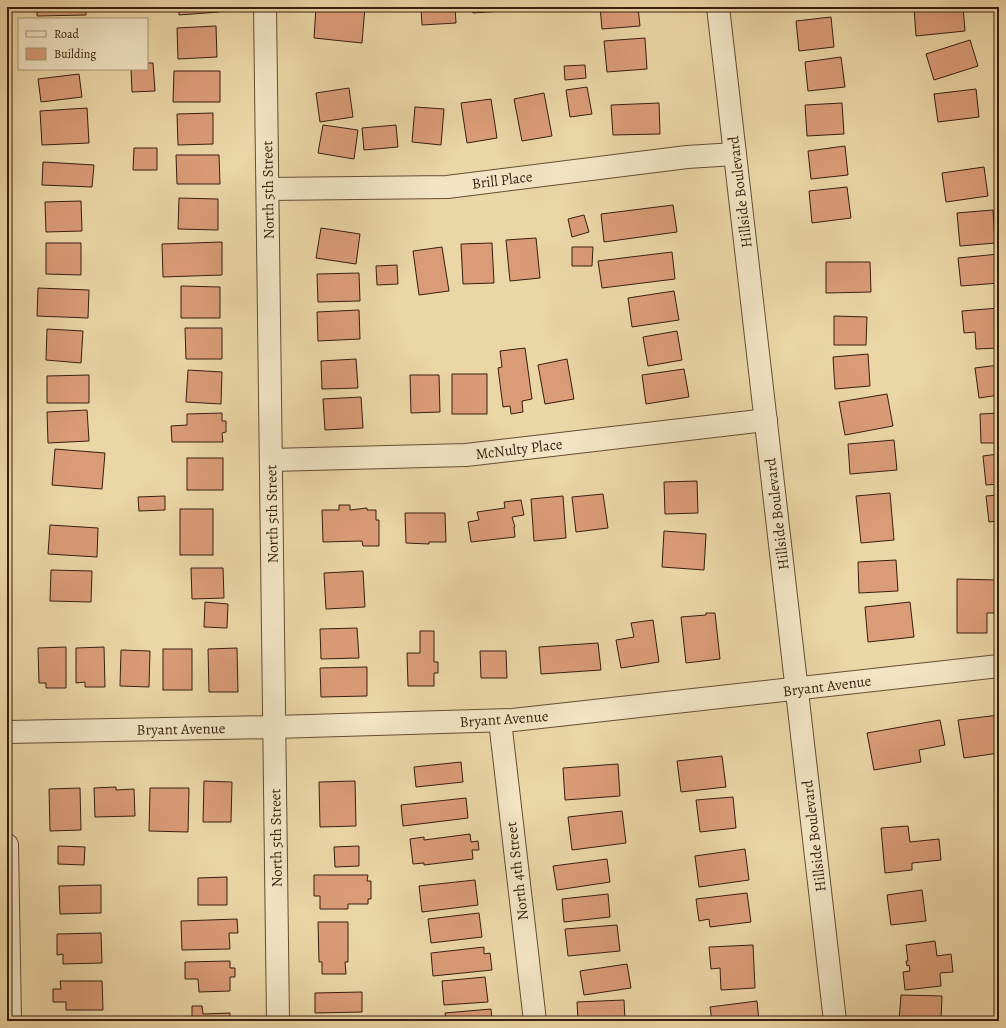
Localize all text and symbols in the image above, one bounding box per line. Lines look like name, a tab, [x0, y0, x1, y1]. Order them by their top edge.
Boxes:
legend	[18, 18, 148, 70]
text: Road	[54, 26, 80, 42]
text: Building	[54, 46, 96, 62]
street label: Hillside Boulevard	[723, 134, 757, 249]
street label: North 5th Street	[257, 140, 279, 240]
street label: Brill Place	[471, 166, 534, 194]
street label: McNulty Place	[474, 434, 564, 464]
street label: Hillside Boulevard	[760, 456, 794, 571]
street label: North 5th Street	[261, 464, 283, 564]
street label: Bryant Avenue	[782, 671, 873, 701]
street label: Bryant Avenue	[459, 706, 549, 732]
street label: Bryant Avenue	[136, 718, 226, 740]
street label: Hillside Boulevard	[797, 778, 831, 893]
street label: North 5th Street	[265, 788, 287, 888]
street label: North 4th Street	[501, 820, 533, 921]

